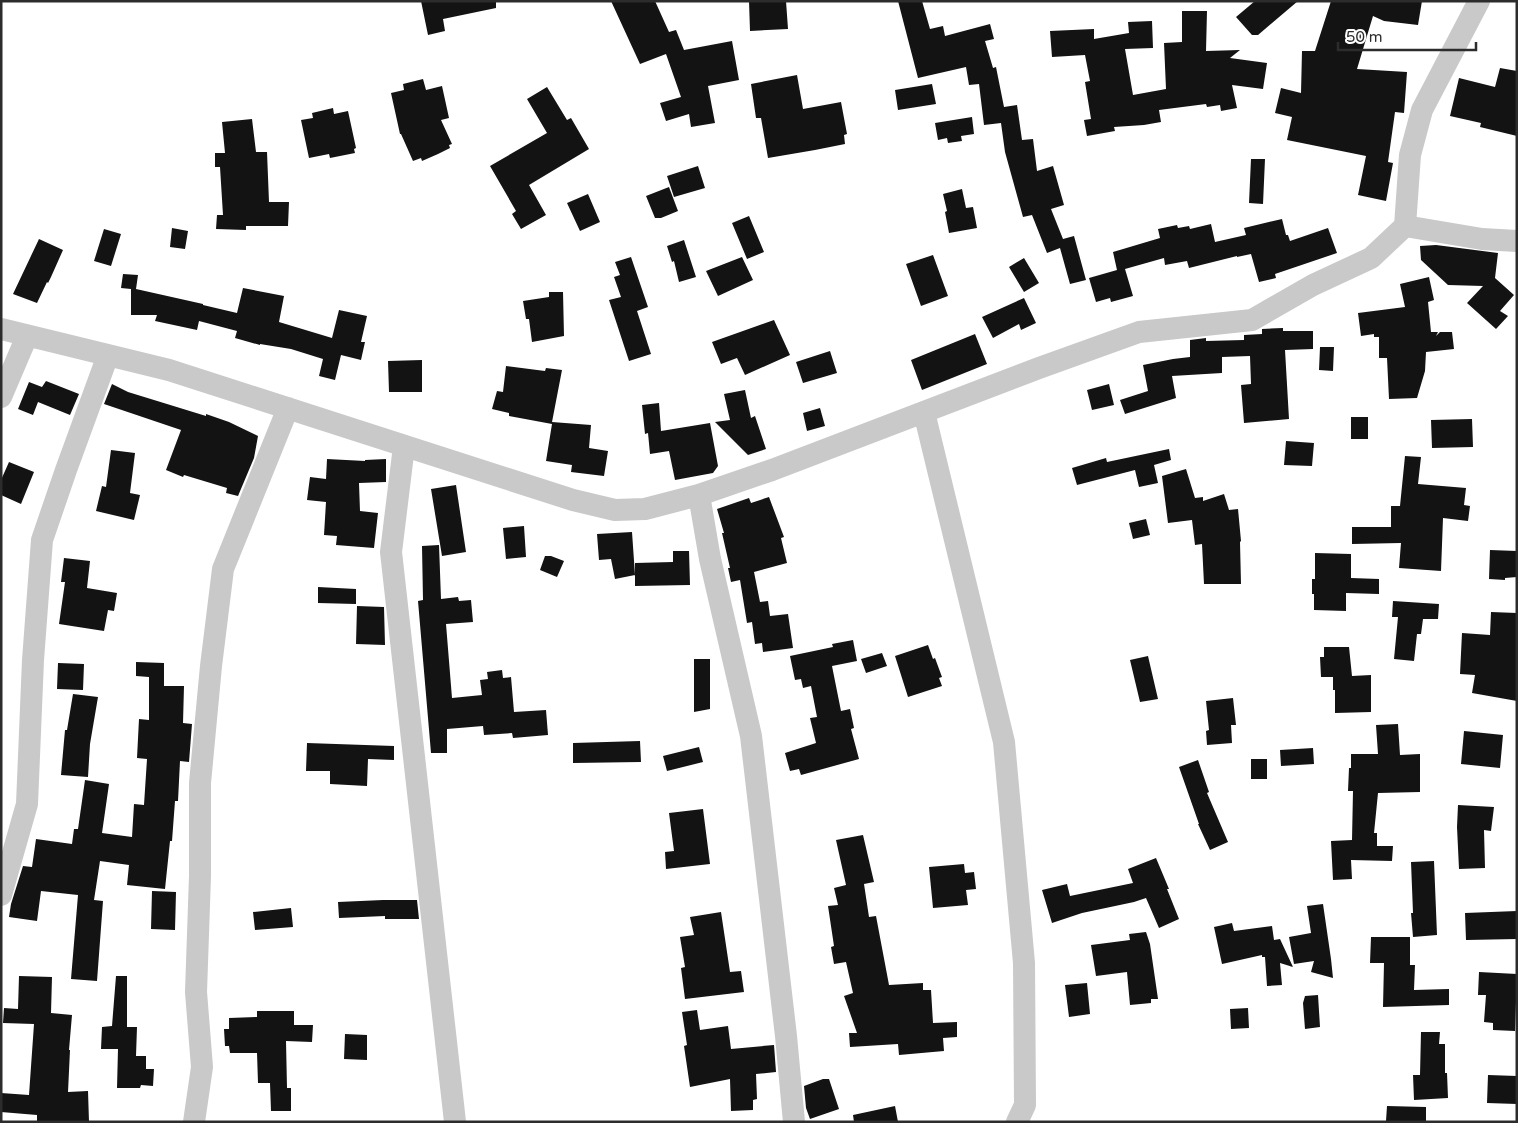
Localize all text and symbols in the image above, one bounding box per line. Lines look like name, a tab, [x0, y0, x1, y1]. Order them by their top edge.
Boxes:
scale bar	[1338, 20, 1476, 52]
text: 50 m	[1346, 28, 1383, 46]

